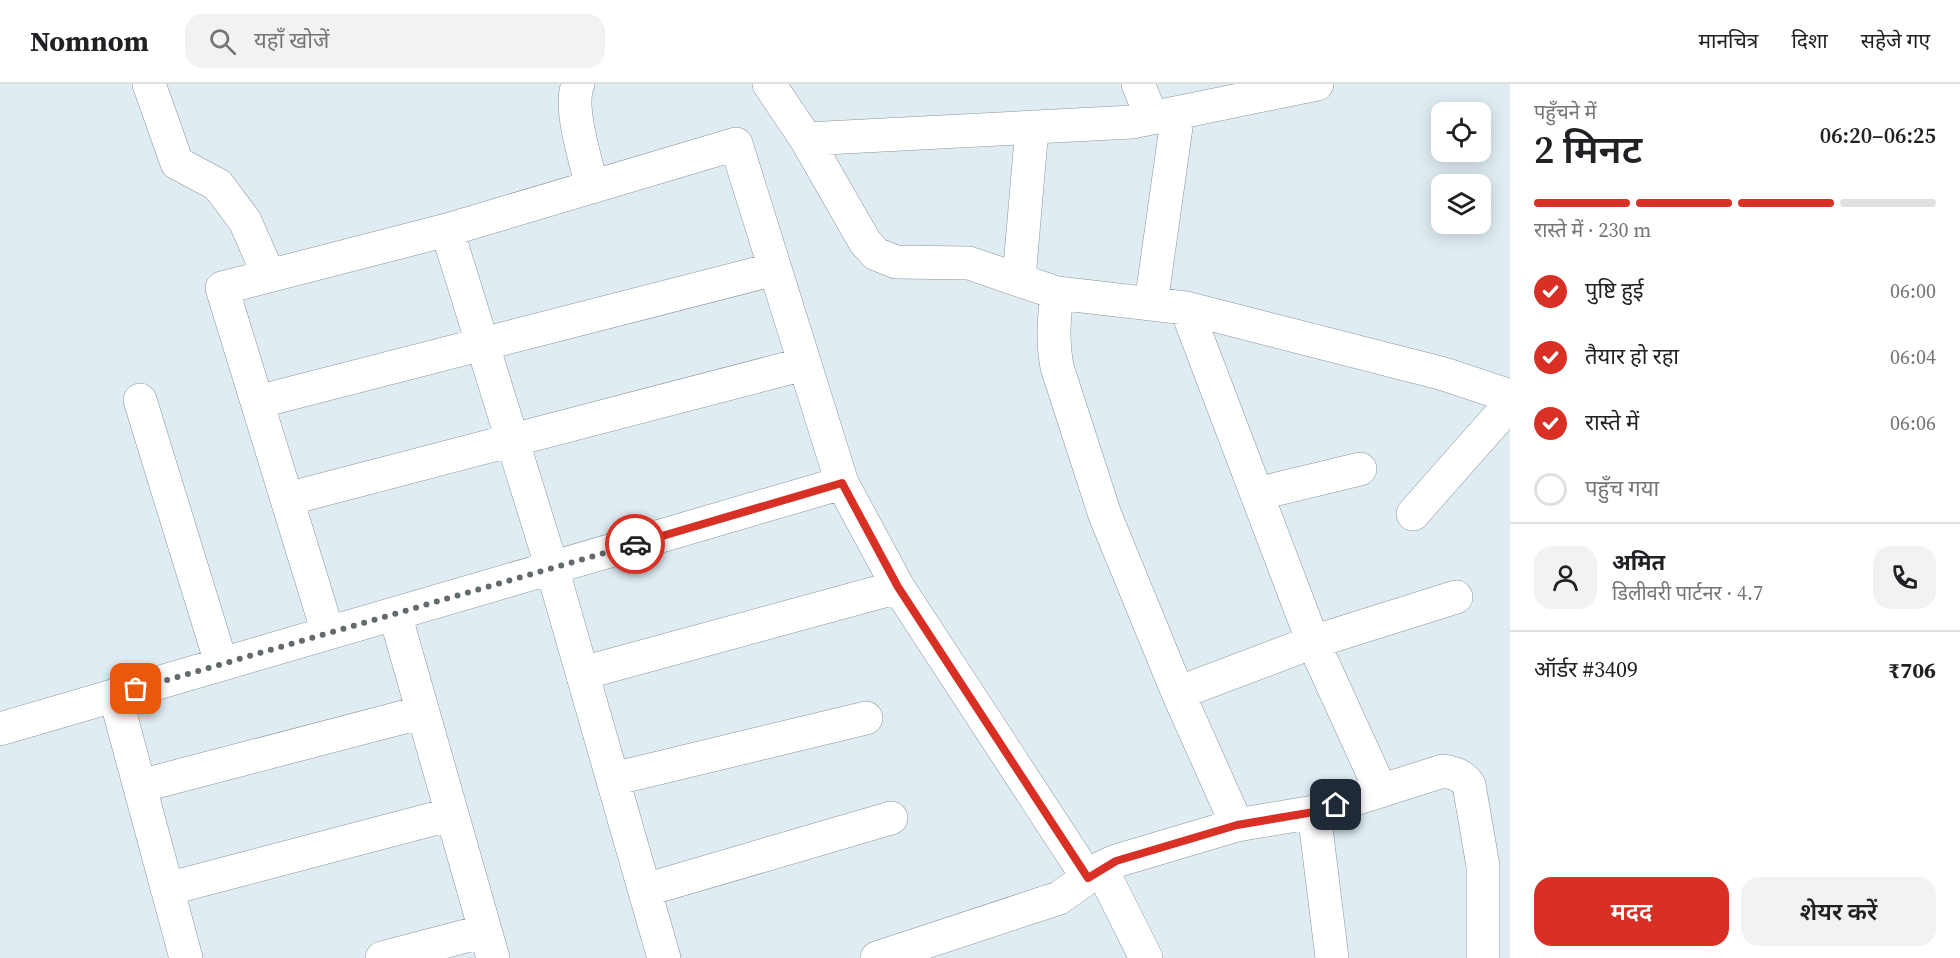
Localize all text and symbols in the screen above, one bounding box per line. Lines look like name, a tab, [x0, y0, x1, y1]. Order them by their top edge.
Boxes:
search box	[185, 14, 605, 68]
text: Nomnom	[30, 22, 149, 60]
icon: search	[206, 25, 239, 58]
text: यहाँ खोजें	[254, 25, 329, 55]
text: मानचित्र	[1698, 26, 1758, 55]
text: दिशा	[1791, 26, 1828, 55]
text: सहेजे गए	[1861, 26, 1930, 55]
text: पहुँचने में	[1534, 98, 1596, 126]
map controls	[1431, 102, 1491, 234]
button: locate	[1431, 102, 1491, 162]
text: 06:20–06:25	[1820, 120, 1936, 150]
text: 2 मिनट	[1534, 123, 1642, 176]
button: layers	[1431, 174, 1491, 234]
text: रास्ते में · 230 m	[1534, 216, 1651, 244]
icon: check	[1534, 275, 1567, 308]
text: पुष्टि हुई	[1585, 275, 1644, 305]
text: 06:00	[1890, 277, 1936, 305]
icon: check	[1534, 341, 1567, 374]
text: तैयार हो रहा	[1585, 341, 1679, 371]
text: 06:04	[1890, 343, 1936, 371]
icon: check	[1534, 407, 1567, 440]
text: रास्ते में	[1585, 407, 1639, 437]
text: 06:06	[1890, 409, 1936, 437]
text: पहुँच गया	[1585, 473, 1659, 503]
courier	[605, 514, 665, 574]
icon: car	[619, 528, 652, 561]
button: person	[1534, 546, 1597, 609]
button: phone	[1873, 546, 1936, 609]
text: अमित	[1612, 547, 1665, 577]
text: डिलीवरी पार्टनर · 4.7	[1612, 579, 1763, 607]
text: ऑर्डर #3409	[1534, 654, 1638, 684]
text: ₹706	[1888, 655, 1936, 685]
pin	[110, 663, 161, 714]
icon: bag	[119, 672, 152, 705]
pin	[1310, 779, 1361, 830]
icon: home	[1319, 788, 1352, 821]
button: मदद	[1534, 877, 1729, 946]
button: शेयर करें	[1741, 877, 1936, 946]

